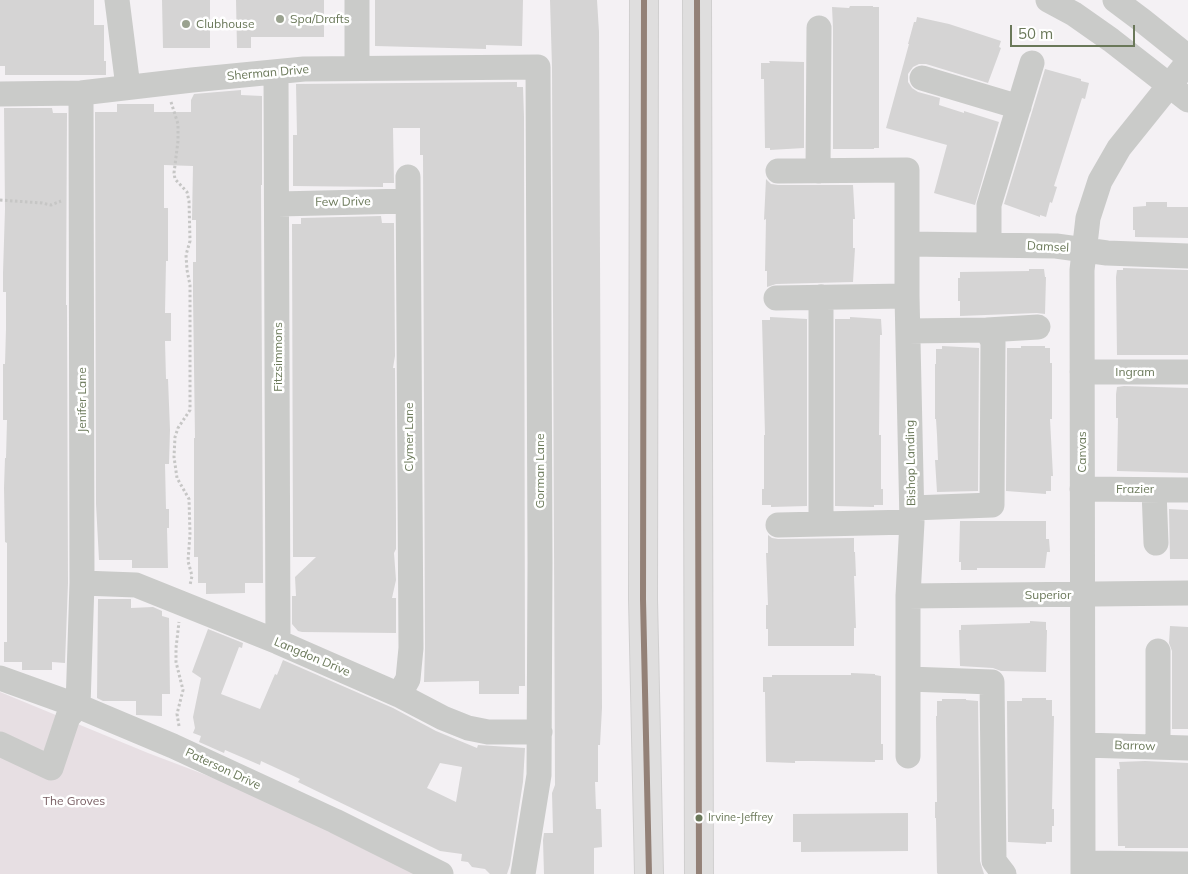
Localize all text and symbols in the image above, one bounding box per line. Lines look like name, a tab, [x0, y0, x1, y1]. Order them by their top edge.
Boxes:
place label: Spa/Drafts	[290, 12, 350, 26]
marker: Spa/Drafts	[274, 13, 286, 25]
scale bar	[1013, 15, 1138, 47]
place label: Clubhouse	[196, 17, 254, 31]
marker: Clubhouse	[180, 18, 192, 30]
text: 50 m	[1018, 24, 1053, 43]
street label: Sherman Drive	[226, 62, 310, 84]
street label: Few Drive	[315, 194, 371, 210]
street label: Damsel	[1027, 239, 1069, 255]
street label: Fitzsimmons	[271, 322, 285, 392]
street label: Ingram	[1115, 365, 1155, 379]
street label: Jenifer Lane	[75, 367, 89, 433]
street label: Clymer Lane	[402, 402, 416, 472]
street label: Bishop Landing	[903, 420, 919, 506]
street label: Canvas	[1075, 431, 1089, 473]
street label: Gorman Lane	[533, 433, 547, 509]
street label: Frazier	[1116, 482, 1154, 496]
street label: Superior	[1025, 588, 1071, 602]
street label: Langdon Drive	[272, 635, 352, 679]
street label: Barrow	[1114, 738, 1156, 754]
street label: Paterson Drive	[183, 745, 263, 793]
park label: The Groves	[43, 794, 105, 808]
place label: Irvine-Jeffrey	[708, 811, 773, 825]
marker: Irvine-Jeffrey	[694, 813, 704, 823]

